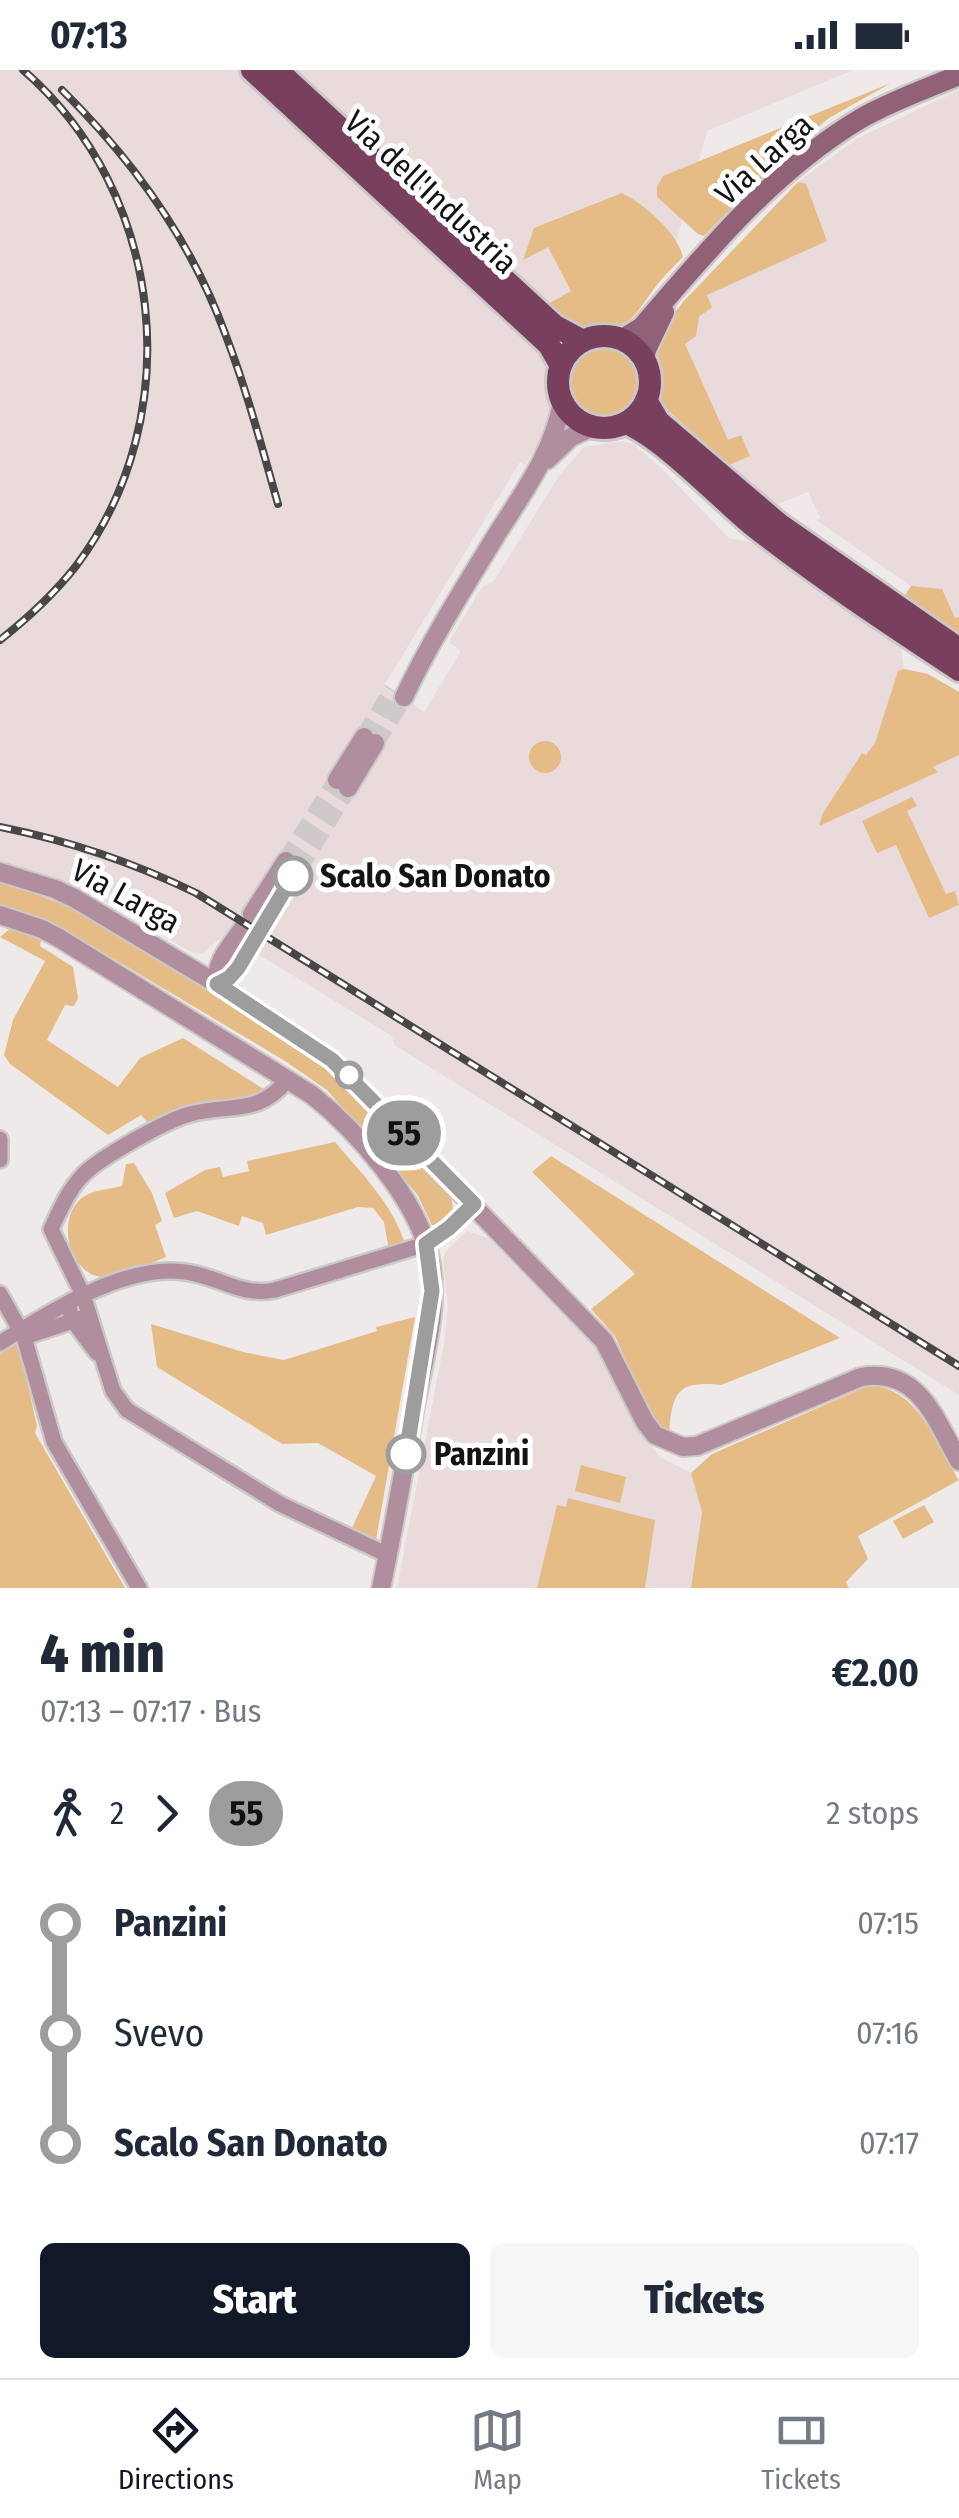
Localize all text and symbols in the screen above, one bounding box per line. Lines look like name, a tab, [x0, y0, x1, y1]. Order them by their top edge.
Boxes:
text: 07:13	[50, 12, 128, 58]
street label: Via dell'Industria	[337, 103, 525, 281]
street label: Via Larga	[707, 105, 821, 213]
street label: Via Larga	[65, 851, 187, 941]
marker: Scalo San Donato	[274, 857, 312, 895]
place label: Scalo San Donato	[320, 857, 551, 895]
unlabelled marker	[336, 1062, 362, 1088]
line badge: 55	[359, 1100, 449, 1166]
text: 55	[387, 1112, 421, 1154]
marker: Panzini	[387, 1435, 425, 1473]
place label: Panzini	[434, 1435, 529, 1473]
text: 4 min	[40, 1621, 165, 1687]
text: €2.00	[832, 1650, 919, 1696]
text: 07:13 – 07:17 · Bus	[40, 1692, 261, 1730]
icon: walk	[40, 1786, 95, 1841]
icon: forward	[139, 1786, 194, 1841]
text: 55	[229, 1792, 263, 1834]
text: 2	[110, 1794, 124, 1832]
text: 2 stops	[826, 1794, 919, 1832]
text: Panzini	[114, 1900, 227, 1946]
text: 07:15	[857, 1904, 919, 1942]
text: Svevo	[114, 2010, 205, 2056]
text: 07:16	[856, 2014, 919, 2052]
text: Scalo San Donato	[114, 2120, 388, 2166]
text: 07:17	[859, 2124, 919, 2162]
button: Start	[40, 2243, 470, 2358]
button: Tickets	[490, 2243, 919, 2358]
tab: Directions	[118, 2403, 234, 2496]
tab: Map	[470, 2403, 525, 2496]
tab: Tickets	[761, 2403, 841, 2496]

